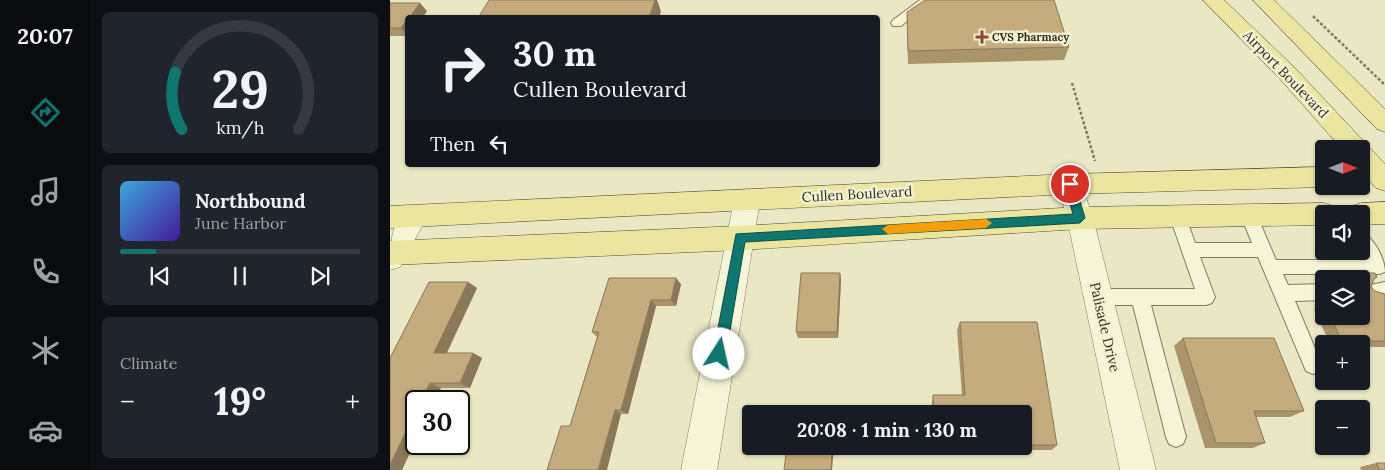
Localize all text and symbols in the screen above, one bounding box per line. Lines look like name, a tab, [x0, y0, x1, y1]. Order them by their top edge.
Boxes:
text: 20:07	[17, 22, 73, 50]
street label: Airport Boulevard	[1239, 25, 1333, 122]
place label: CVS Pharmacy	[992, 30, 1070, 44]
text: 30 m	[513, 31, 596, 76]
marker: CVS Pharmacy	[976, 31, 988, 43]
icon: right	[430, 35, 495, 100]
text: 29	[211, 56, 269, 122]
text: Cullen Boulevard	[513, 75, 687, 103]
icon: directions	[28, 95, 63, 130]
text: km/h	[216, 116, 264, 139]
icon: left	[485, 130, 513, 158]
text: Then	[430, 132, 475, 156]
north arrow	[1315, 140, 1370, 195]
map controls	[1315, 140, 1370, 455]
pin	[1049, 163, 1091, 205]
icon: arrive	[1056, 170, 1084, 198]
icon: music	[28, 174, 63, 209]
street label: Cullen Boulevard	[801, 182, 913, 206]
text: Northbound	[195, 189, 306, 213]
button: sound	[1315, 205, 1370, 260]
text: June Harbor	[195, 213, 286, 233]
icon: phone	[28, 254, 63, 289]
icon: previous	[146, 262, 174, 290]
icon: pause	[226, 262, 254, 290]
icon: next	[306, 262, 334, 290]
button: layers	[1315, 270, 1370, 325]
street label: Palisade Drive	[1086, 280, 1124, 374]
position arrow	[692, 327, 744, 379]
icon: climate	[28, 333, 63, 368]
button: +	[1315, 335, 1370, 390]
text: Climate	[120, 353, 177, 373]
text: 19°	[214, 377, 266, 425]
text: −	[120, 384, 135, 420]
text: +	[345, 384, 360, 420]
speed limit sign: 30	[405, 390, 470, 455]
button: −	[1315, 400, 1370, 455]
icon: car	[28, 413, 63, 448]
text: 20:08 · 1 min · 130 m	[797, 418, 977, 442]

